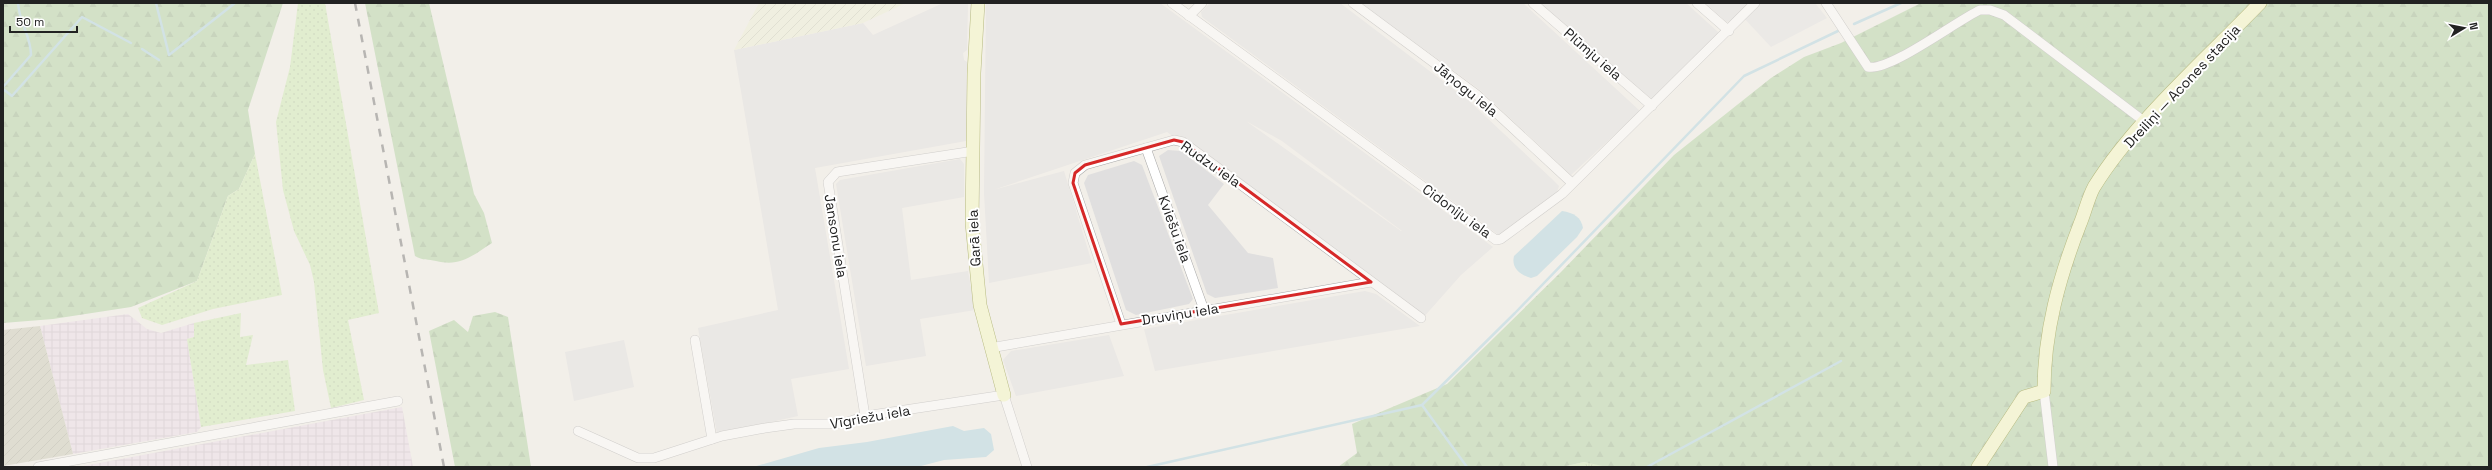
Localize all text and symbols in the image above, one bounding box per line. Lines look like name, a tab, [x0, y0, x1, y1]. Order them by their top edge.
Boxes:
scale bar	[10, 8, 77, 34]
north arrow	[2444, 8, 2484, 48]
text: 50 m	[16, 14, 44, 30]
street label: Dreiliņi — Acones stacija	[2120, 20, 2244, 152]
text: N	[2466, 21, 2481, 31]
street label: Plūmju iela	[1560, 24, 1626, 84]
street label: Jāņogu iela	[1430, 58, 1502, 120]
street label: Rudzu iela	[1178, 137, 1244, 191]
street label: Cidoniju iela	[1419, 180, 1495, 242]
street label: Jansonu iela	[821, 193, 851, 279]
street label: Kviešu iela	[1155, 193, 1195, 265]
street label: Garā iela	[964, 209, 984, 267]
street label: Druviņu iela	[1140, 299, 1220, 329]
street label: Vīgriežu iela	[828, 401, 912, 433]

